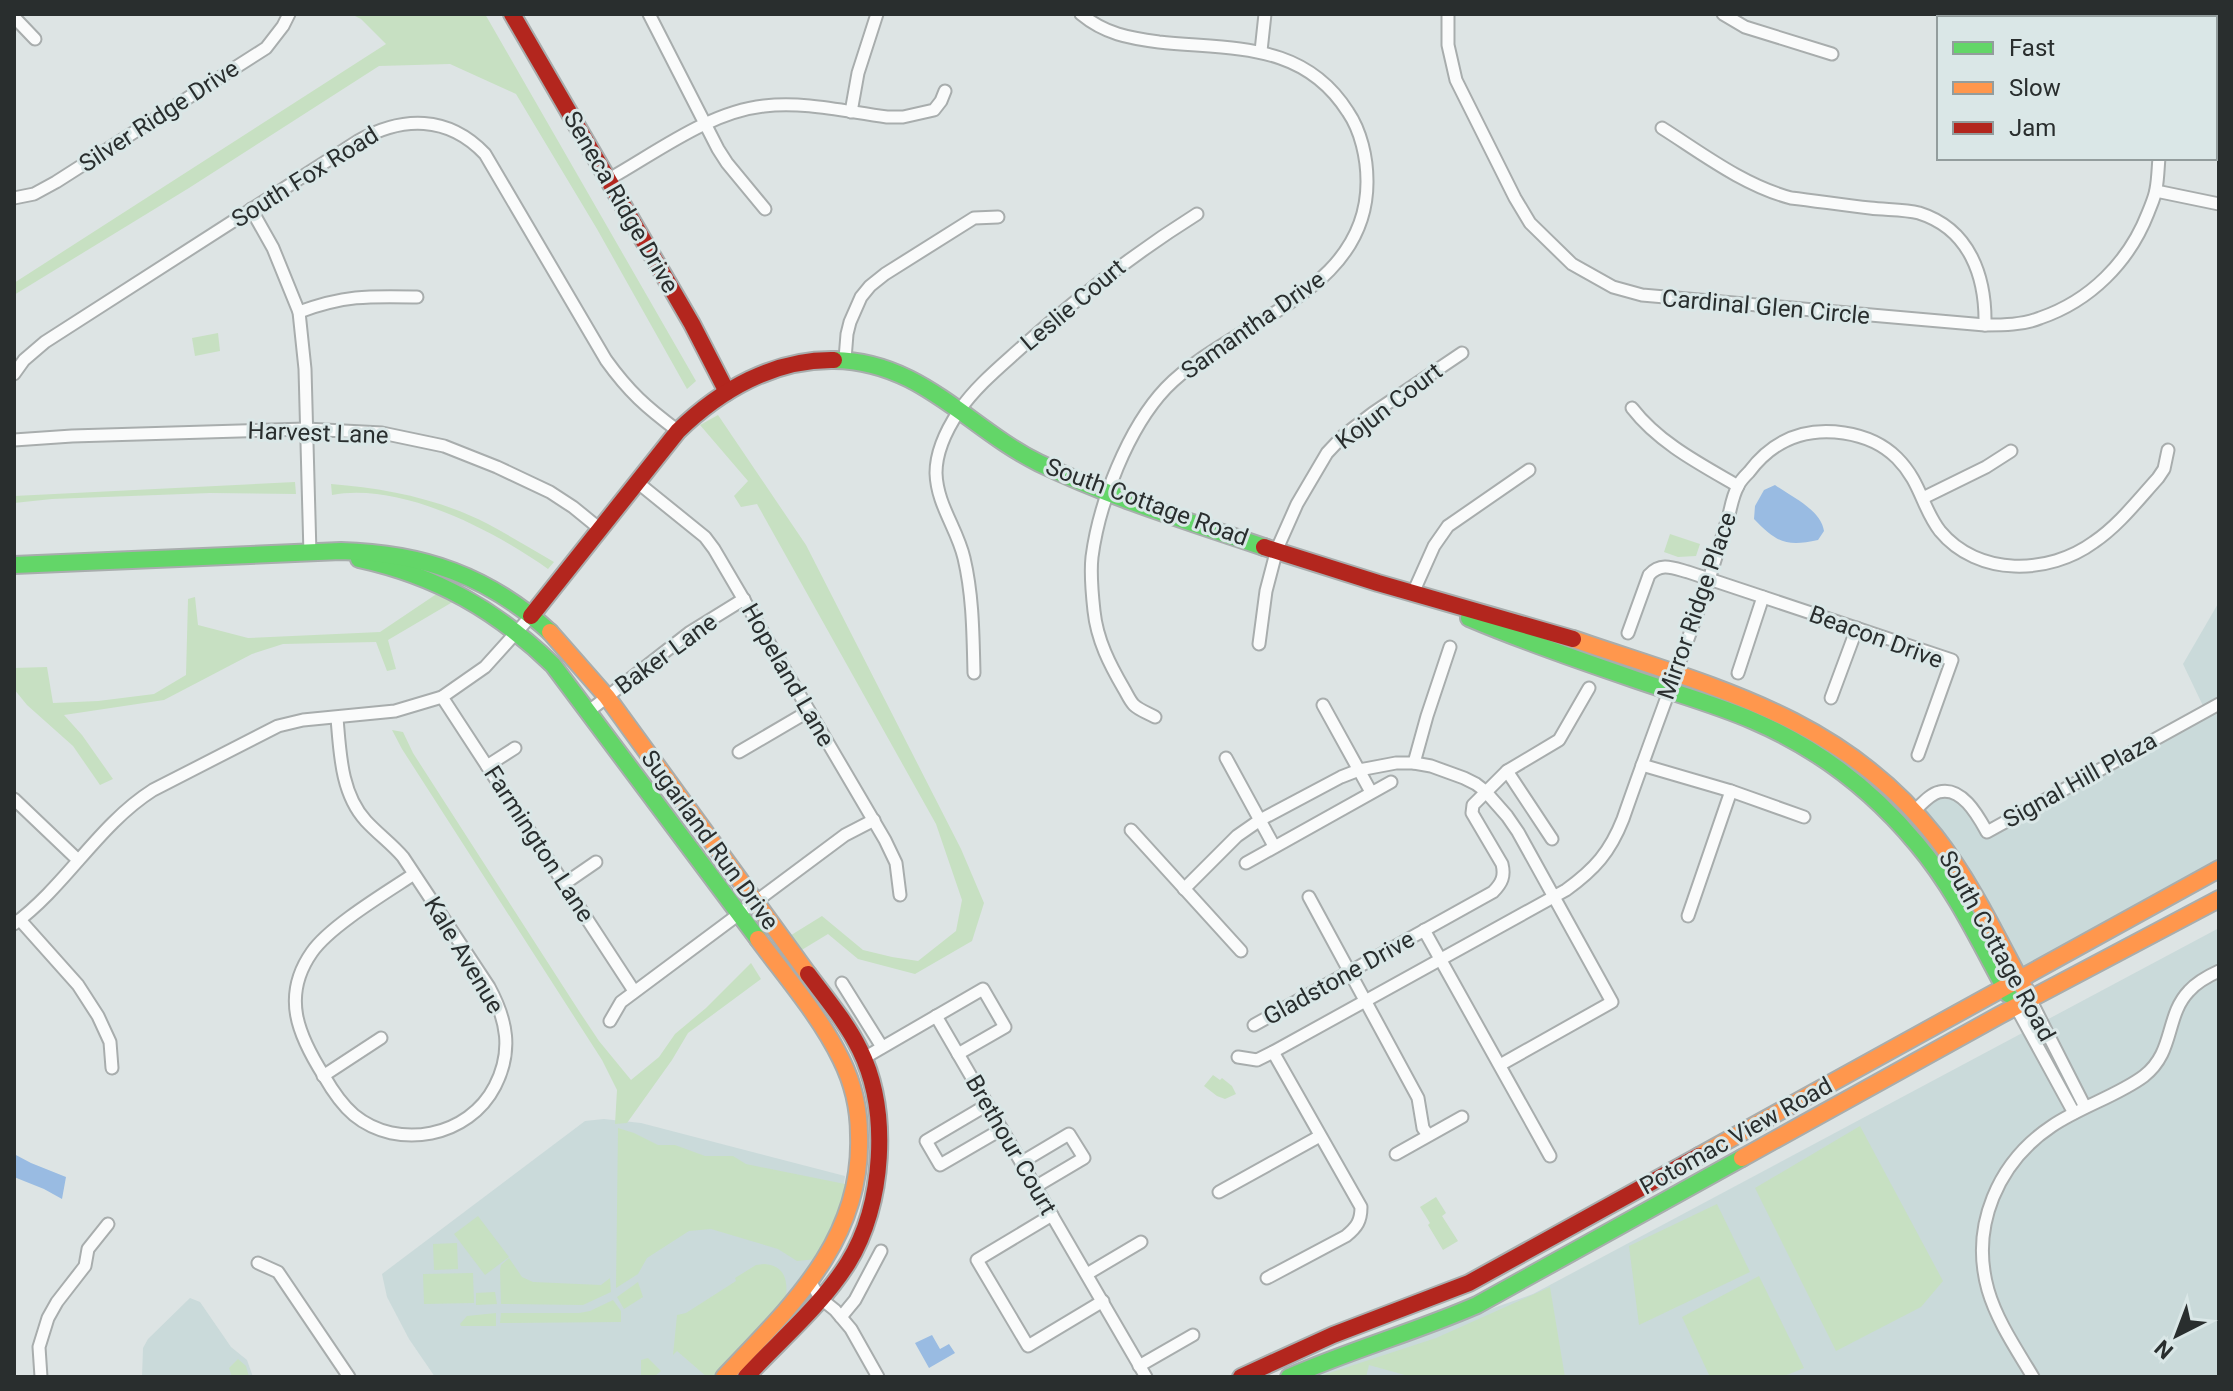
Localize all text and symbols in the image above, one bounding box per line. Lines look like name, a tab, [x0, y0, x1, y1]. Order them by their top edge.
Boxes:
legend	[1937, 16, 2217, 160]
text: Fast	[2009, 34, 2055, 62]
street label: Silver Ridge Drive	[74, 54, 244, 178]
text: Slow	[2009, 74, 2061, 102]
street label: Seneca Ridge Drive	[558, 106, 684, 298]
text: Jam	[2009, 114, 2056, 142]
street label: South Fox Road	[227, 121, 383, 233]
street label: Leslie Court	[1015, 253, 1131, 357]
street label: Samantha Drive	[1176, 265, 1330, 385]
street label: Cardinal Glen Circle	[1661, 284, 1871, 330]
street label: Kojun Court	[1330, 357, 1448, 455]
street label: Harvest Lane	[247, 417, 389, 449]
street label: South Cottage Road	[1042, 452, 1252, 552]
street label: Mirror Ridge Place	[1652, 509, 1742, 703]
street label: Hopeland Lane	[736, 598, 840, 752]
street label: Beacon Drive	[1805, 600, 1947, 674]
street label: Baker Lane	[610, 608, 722, 700]
street label: Signal Hill Plaza	[1998, 726, 2162, 834]
street label: Sugarland Run Drive	[636, 745, 784, 935]
street label: Farmington Lane	[478, 761, 600, 927]
street label: South Cottage Road	[1933, 846, 2061, 1046]
street label: Kale Avenue	[418, 892, 510, 1018]
street label: Gladstone Drive	[1259, 925, 1419, 1031]
street label: Brethour Court	[960, 1070, 1062, 1220]
street label: Potomac View Road	[1635, 1072, 1837, 1200]
north arrow	[2137, 1295, 2217, 1375]
text: N	[2150, 1335, 2178, 1364]

